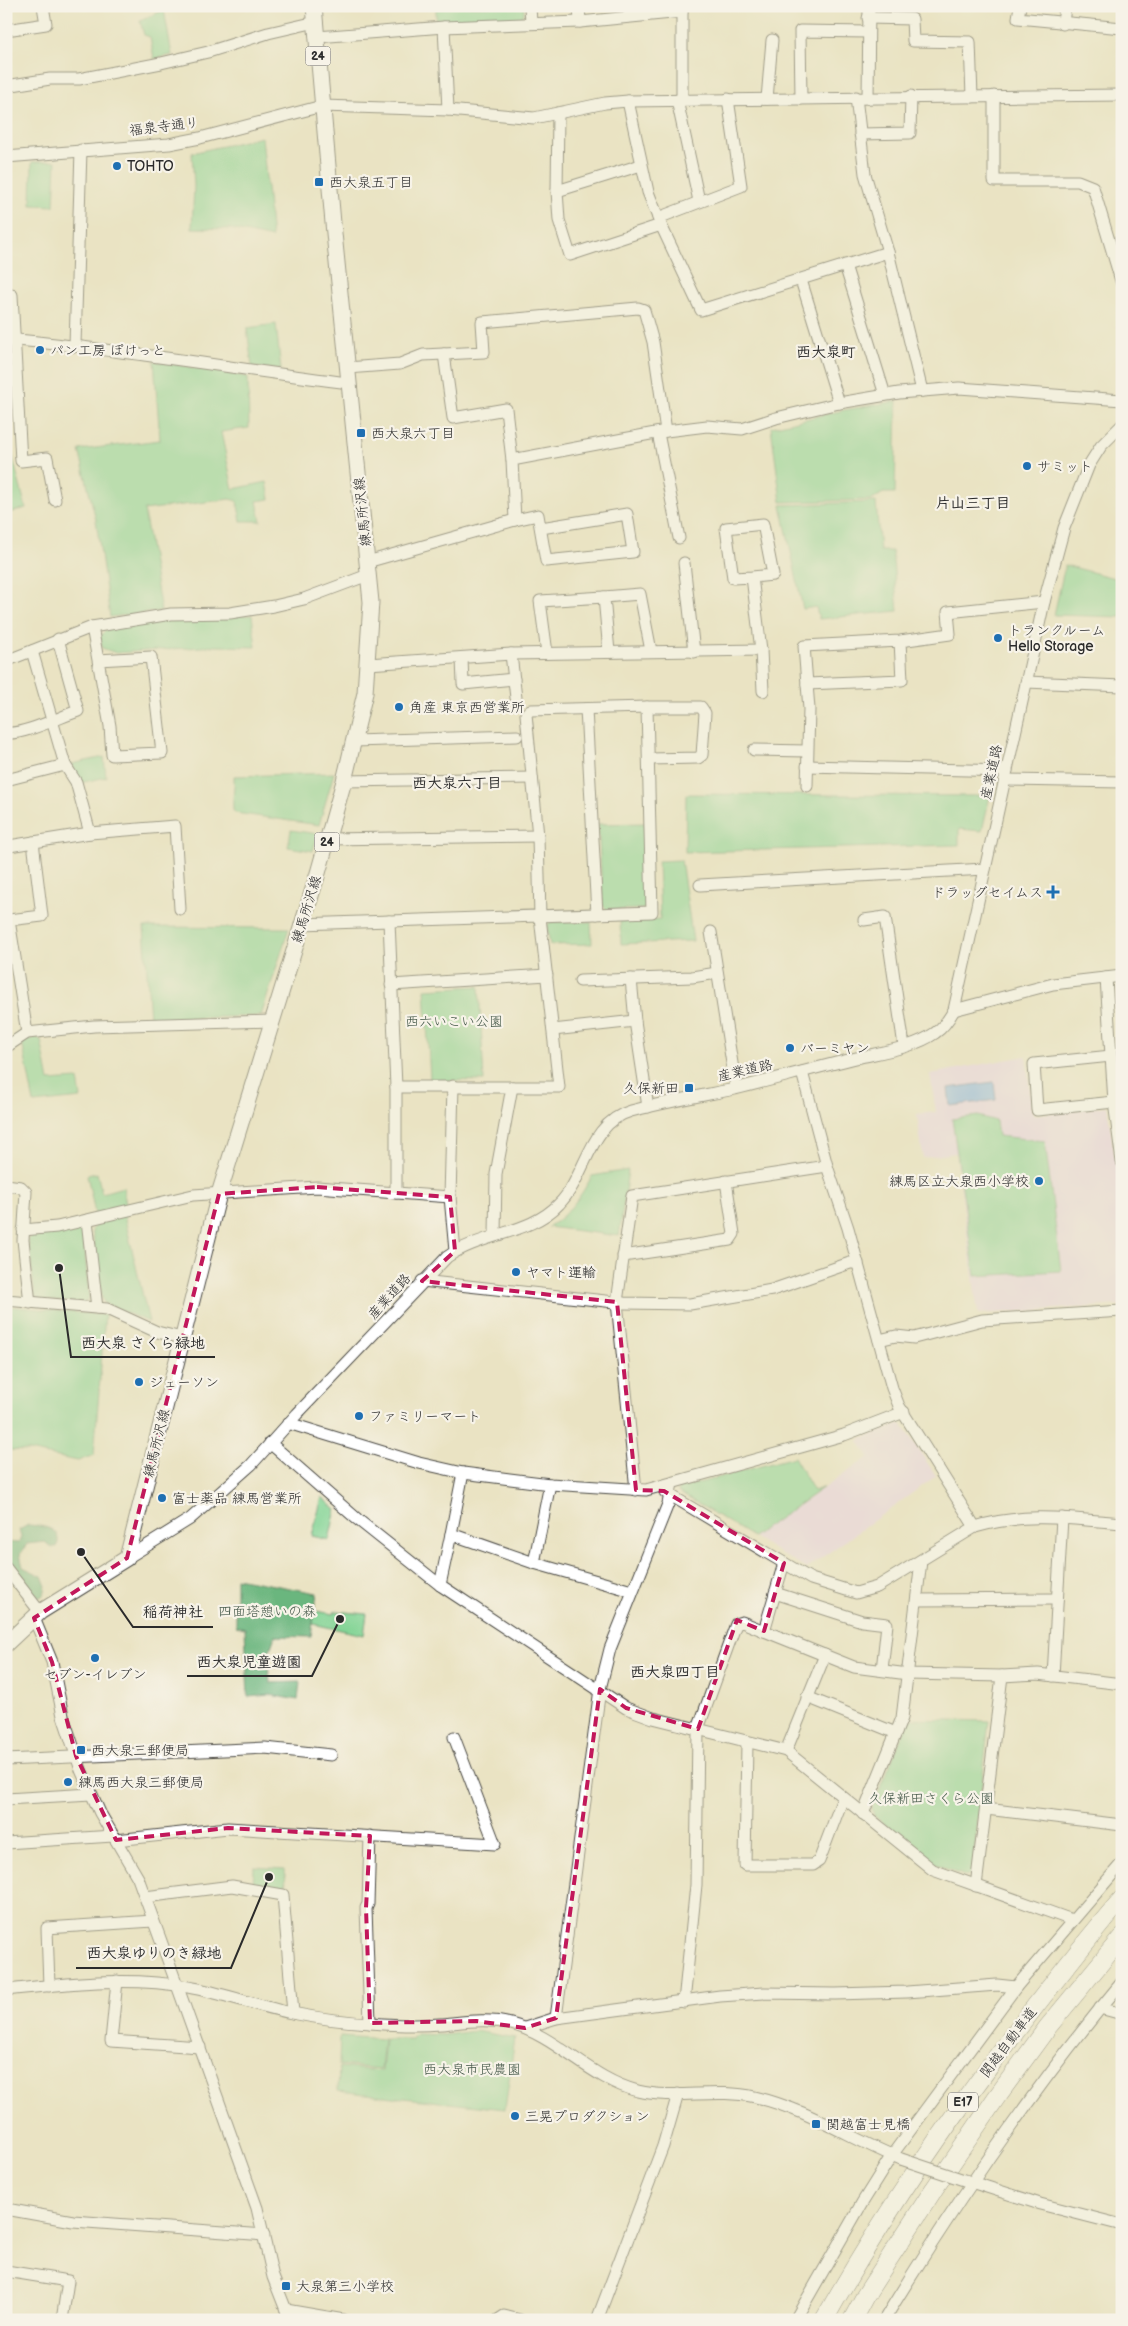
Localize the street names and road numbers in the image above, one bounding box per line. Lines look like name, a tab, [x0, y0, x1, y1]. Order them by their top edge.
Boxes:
road number: 24	[306, 46, 330, 66]
street label: 福泉寺通り	[128, 114, 200, 139]
street label: 練馬所沢線	[350, 476, 375, 548]
street label: 産業道路	[977, 743, 1006, 801]
road number: 24	[314, 832, 340, 852]
street label: 練馬所沢線	[288, 873, 325, 945]
street label: 産業道路	[716, 1056, 774, 1085]
street label: 産業道路	[364, 1270, 414, 1323]
street label: 練馬所沢線	[140, 1407, 173, 1479]
street label: 関越自動車道	[976, 2004, 1040, 2081]
road number: E17	[948, 2092, 978, 2112]

